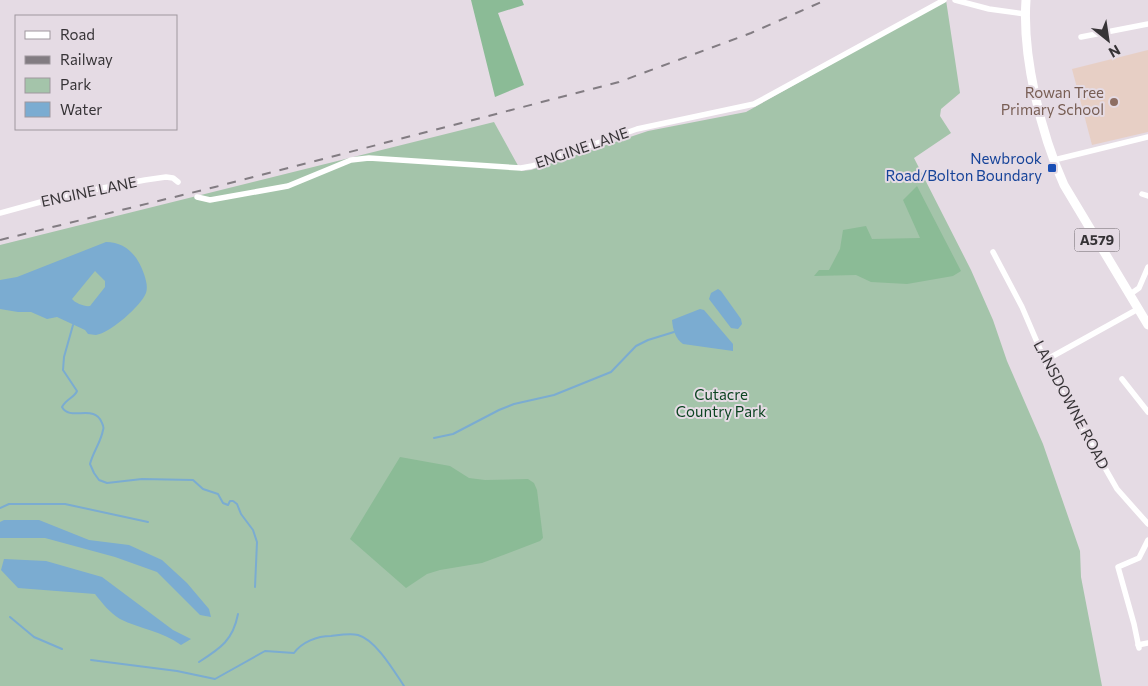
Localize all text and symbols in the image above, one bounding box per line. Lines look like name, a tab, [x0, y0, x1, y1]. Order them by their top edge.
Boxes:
legend	[15, 15, 178, 130]
north arrow	[1083, 15, 1133, 65]
text: Road	[60, 25, 95, 43]
text: N	[1106, 42, 1124, 62]
text: Railway	[60, 50, 113, 68]
text: Park	[60, 75, 91, 93]
place label: Rowan Tree Primary School	[1001, 83, 1104, 118]
marker: Rowan Tree Primary School	[1108, 96, 1120, 108]
text: Water	[60, 100, 102, 118]
street label: ENGINE LANE	[533, 123, 631, 171]
place label: Newbrook Road/Bolton Boundary	[885, 149, 1042, 184]
marker: Newbrook Road/Bolton Boundary	[1046, 162, 1058, 174]
street label: ENGINE LANE	[39, 172, 139, 210]
road number: A579	[1074, 228, 1120, 252]
street label: LANSDOWNE ROAD	[1030, 337, 1113, 472]
park label: Cutacre Country Park	[676, 385, 766, 420]

